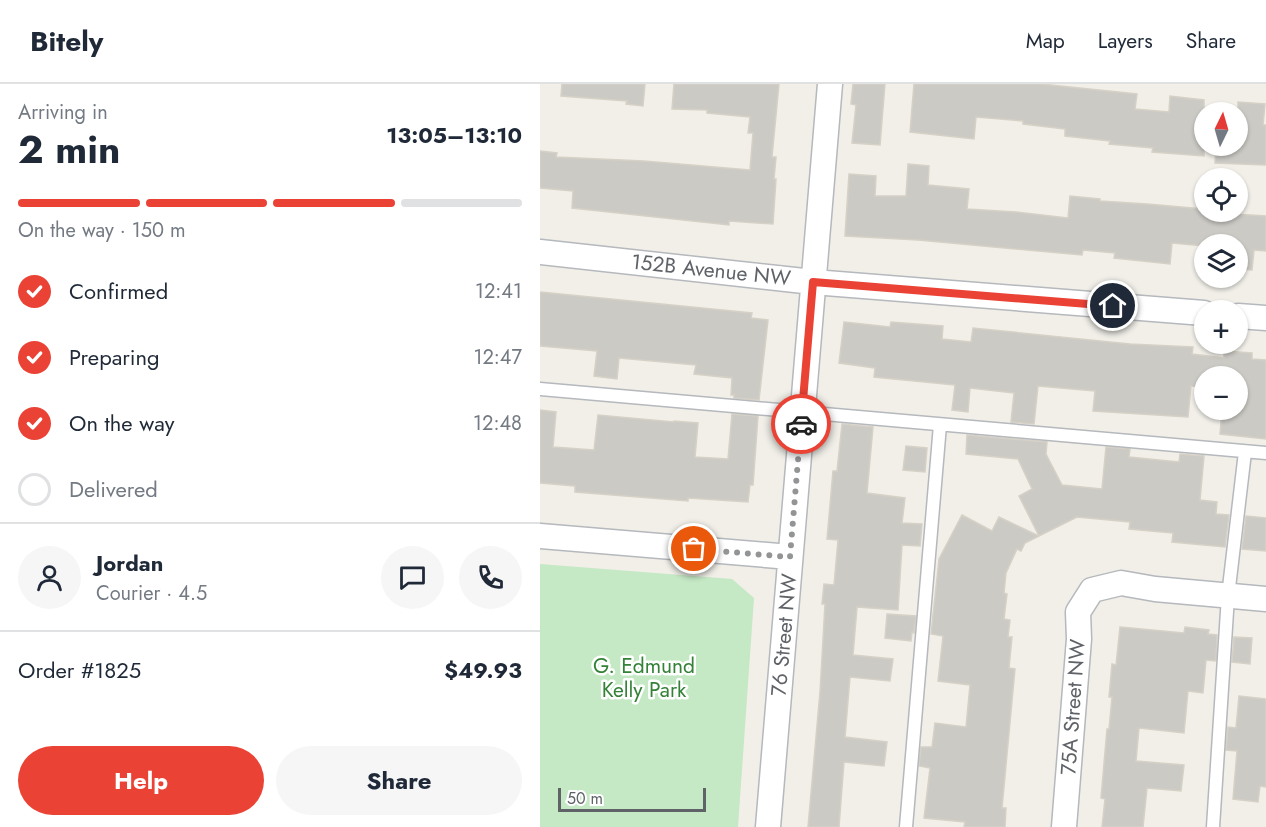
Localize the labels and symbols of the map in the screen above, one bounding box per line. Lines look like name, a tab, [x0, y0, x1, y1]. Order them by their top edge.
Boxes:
north arrow	[1194, 102, 1248, 156]
street label: 152B Avenue NW	[630, 247, 792, 293]
pin	[1087, 280, 1138, 331]
courier	[771, 394, 831, 454]
pin	[668, 523, 719, 574]
street label: 76 Street NW	[764, 572, 804, 698]
street label: 75A Street NW	[1053, 638, 1093, 776]
park label: G. Edmund Kelly Park	[593, 651, 695, 705]
scale bar	[558, 785, 706, 812]

